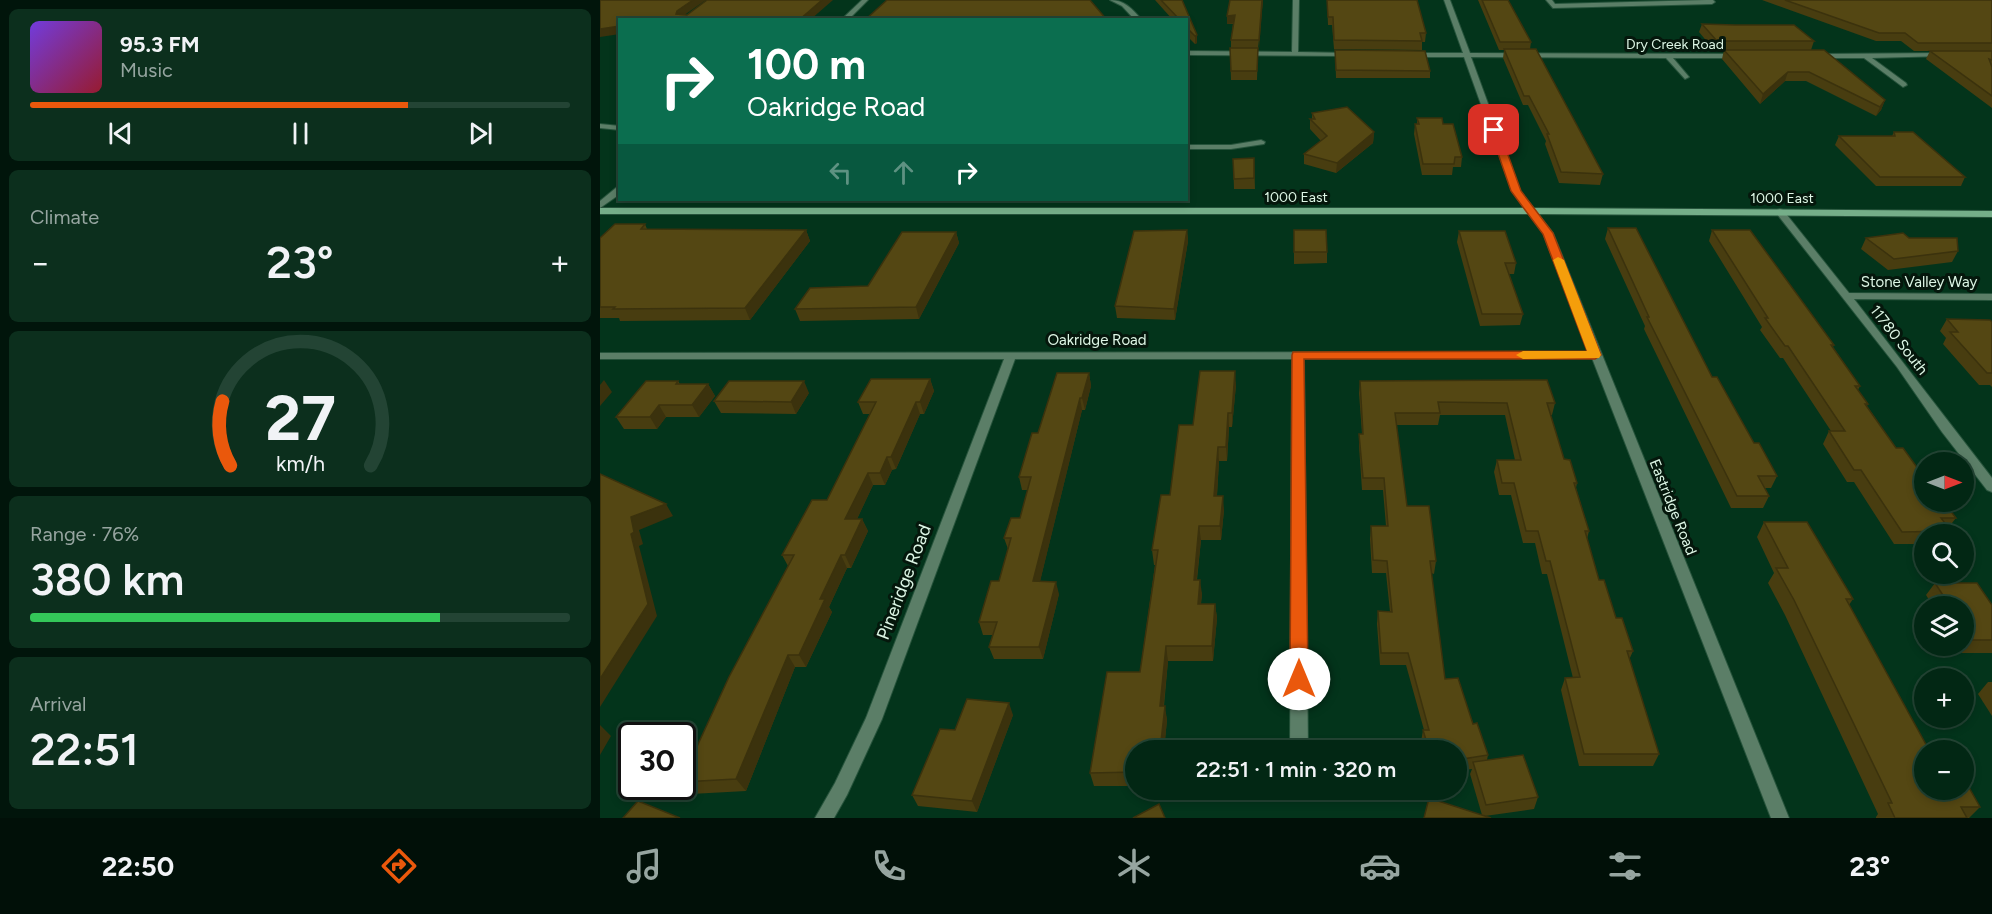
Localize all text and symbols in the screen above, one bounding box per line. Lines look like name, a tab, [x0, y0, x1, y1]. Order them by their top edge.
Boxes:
text: 95.3 FM	[120, 31, 200, 58]
street label: Dry Creek Road	[1626, 36, 1724, 53]
text: 100 m	[747, 39, 866, 90]
icon: right	[648, 42, 726, 120]
text: Music	[120, 58, 173, 82]
text: Oakridge Road	[747, 90, 925, 123]
pin	[1468, 104, 1519, 155]
icon: arrive	[1477, 113, 1510, 146]
icon: previous	[104, 117, 137, 150]
icon: pause	[284, 117, 317, 150]
icon: next	[464, 117, 497, 150]
icon: left	[824, 156, 857, 189]
icon: ahead	[887, 156, 920, 189]
icon: right	[950, 156, 983, 189]
street label: 1000 East	[1264, 189, 1328, 206]
street label: 1000 East	[1750, 190, 1814, 207]
text: Climate	[30, 205, 99, 229]
text: 23°	[266, 235, 334, 289]
text: −	[30, 243, 51, 282]
text: +	[549, 243, 570, 282]
street label: Stone Valley Way	[1861, 273, 1977, 291]
street label: 11780 South	[1866, 302, 1932, 378]
street label: Oakridge Road	[1047, 331, 1147, 349]
text: 27	[265, 381, 335, 456]
text: km/h	[276, 451, 324, 476]
north arrow	[1914, 452, 1974, 512]
map controls	[1914, 452, 1974, 800]
street label: Eastridge Road	[1646, 456, 1700, 558]
street label: Pineridge Road	[872, 521, 936, 643]
text: Range · 76%	[30, 522, 139, 546]
button: search	[1914, 524, 1974, 584]
text: 380 km	[30, 552, 184, 606]
button: layers	[1914, 596, 1974, 656]
position arrow	[1267, 647, 1331, 711]
button: +	[1914, 668, 1974, 728]
text: Arrival	[30, 692, 86, 716]
text: 22:51	[30, 722, 139, 776]
speed limit sign: 30	[618, 722, 696, 800]
button: −	[1914, 740, 1974, 800]
text: 22:51 · 1 min · 320 m	[1196, 756, 1396, 783]
icon: directions	[378, 845, 420, 887]
icon: music	[623, 845, 665, 887]
icon: phone	[868, 845, 910, 887]
icon: climate	[1113, 845, 1155, 887]
icon: car	[1359, 845, 1401, 887]
icon: filters	[1604, 845, 1646, 887]
text: 22:50	[102, 850, 174, 883]
text: 23°	[1849, 850, 1890, 883]

